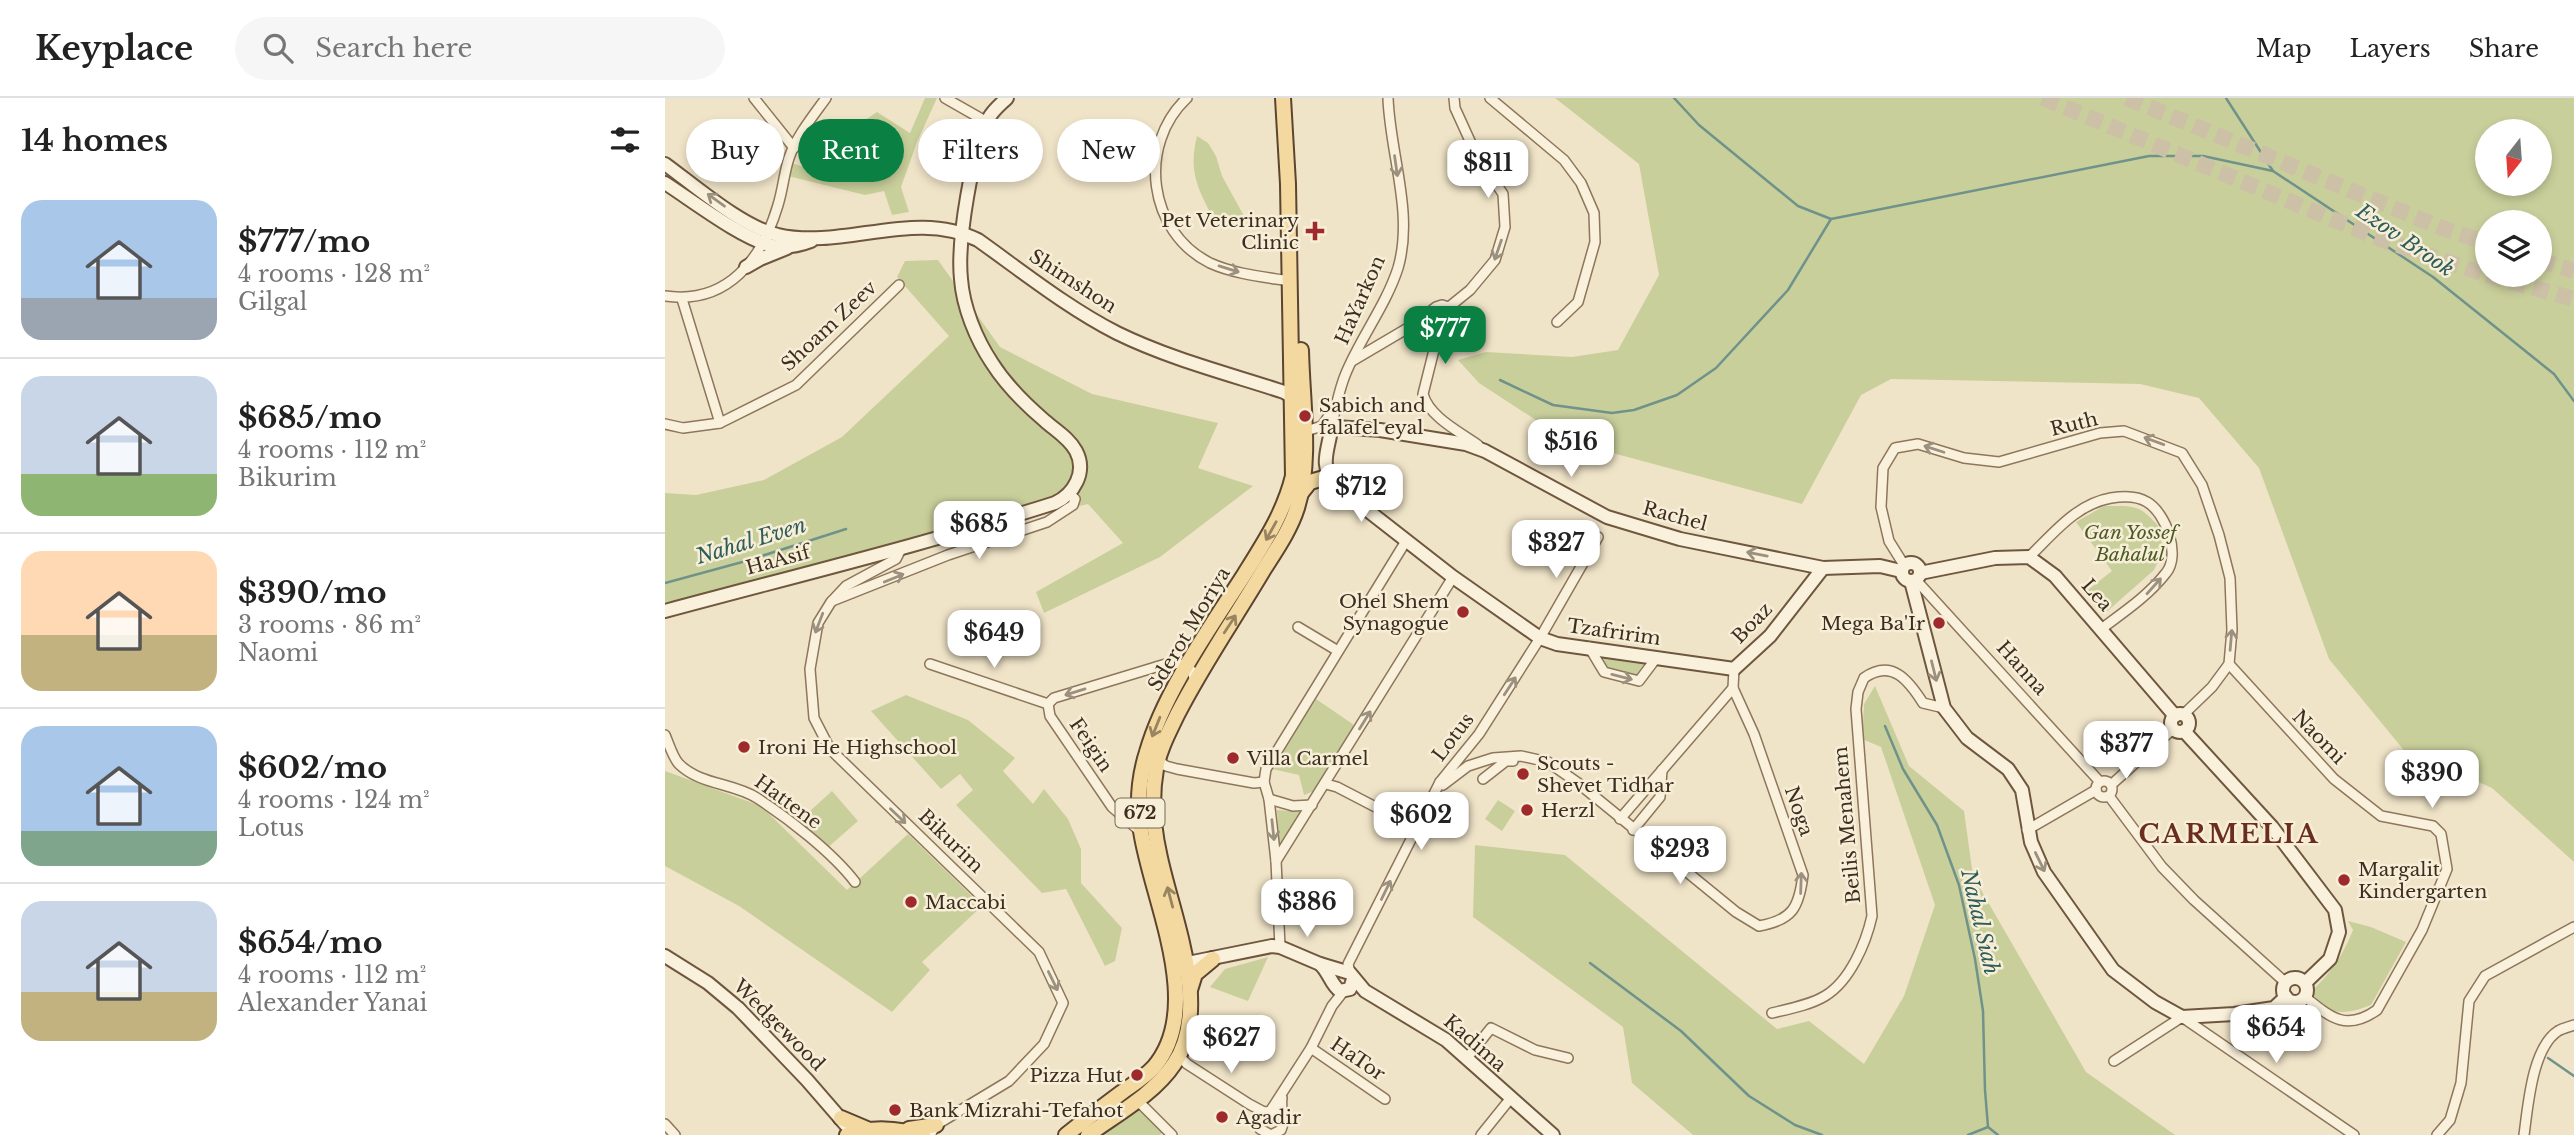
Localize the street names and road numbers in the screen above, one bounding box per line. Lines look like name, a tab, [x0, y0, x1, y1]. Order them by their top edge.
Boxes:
street label: Shimshon	[1025, 244, 1121, 318]
street label: HaYarkon	[1330, 252, 1390, 348]
street label: Shoam Zeev	[777, 276, 882, 376]
street label: Ruth	[2048, 407, 2100, 441]
street label: Rachel	[1640, 496, 1710, 536]
street label: HaAsif	[743, 540, 815, 580]
street label: Sderot Moriya	[1143, 562, 1235, 695]
street label: Lea	[2077, 574, 2118, 616]
street label: Boaz	[1727, 598, 1777, 648]
street label: Tzafririm	[1566, 614, 1662, 650]
street label: Hanna	[1992, 636, 2053, 700]
street label: Naomi	[2288, 705, 2351, 769]
street label: Lotus	[1427, 708, 1479, 766]
street label: Feigin	[1065, 714, 1117, 776]
street label: Beilis Menahem	[1829, 745, 1865, 905]
street label: Hattene	[750, 770, 826, 834]
street label: Noga	[1780, 783, 1818, 839]
road number: 672	[1115, 798, 1165, 828]
street label: Bikurim	[914, 804, 988, 878]
street label: Wedgewood	[728, 974, 830, 1076]
street label: Kadima	[1439, 1010, 1511, 1077]
street label: HaTor	[1326, 1032, 1390, 1086]

